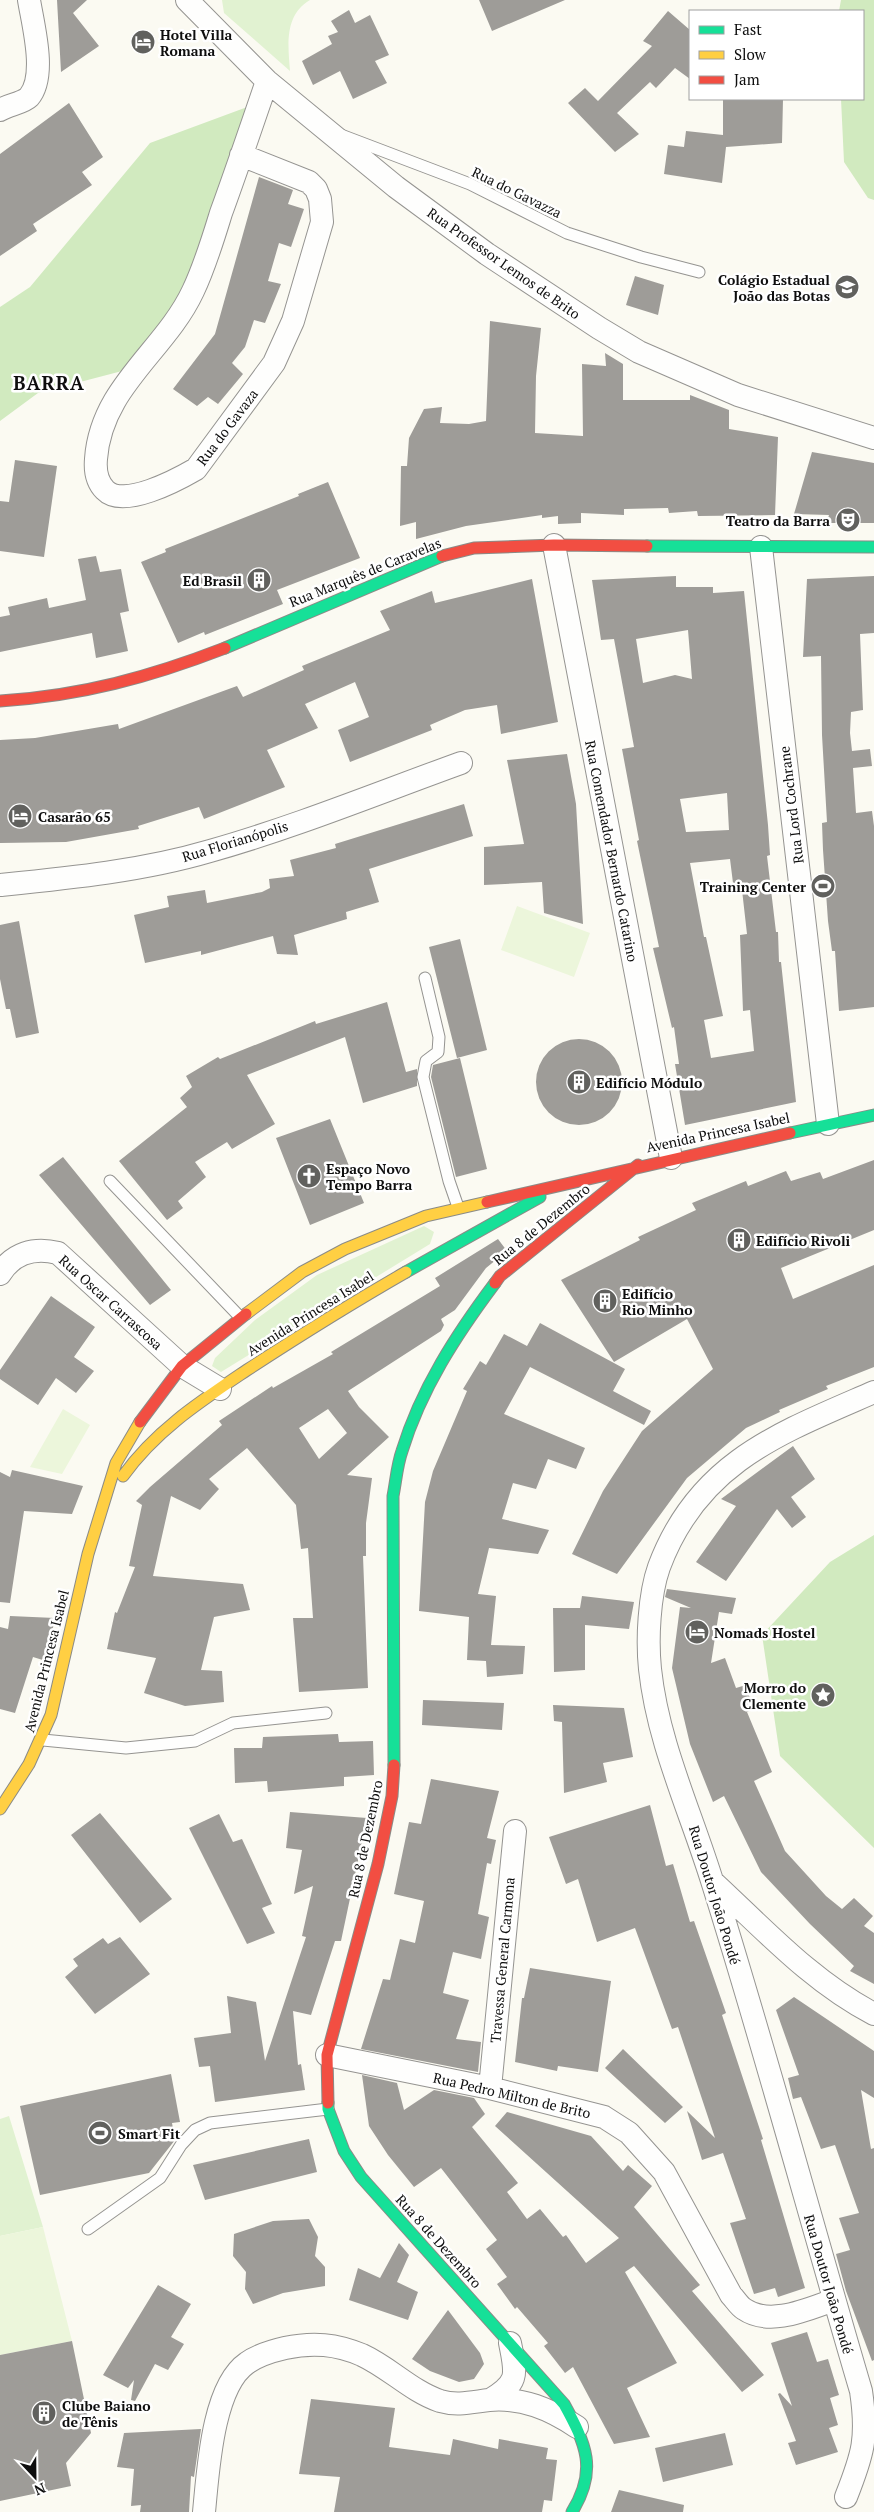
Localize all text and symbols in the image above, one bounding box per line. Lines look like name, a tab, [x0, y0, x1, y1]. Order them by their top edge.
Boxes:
legend	[689, 10, 864, 100]
text: Fast	[734, 19, 762, 39]
place label: Hotel Villa Romana	[160, 25, 233, 60]
hotel icon: Hotel Villa Romana	[130, 29, 156, 55]
text: Slow	[734, 44, 767, 64]
text: Jam	[734, 69, 760, 89]
street label: Rua do Gavazza	[469, 162, 565, 222]
street label: Rua Professor Lemos de Brito	[424, 203, 584, 323]
place label: Colágio Estadual João das Botas	[718, 270, 830, 305]
school or university icon: Colágio Estadual João das Botas	[834, 274, 860, 300]
district label: BARRA	[13, 370, 85, 395]
street label: Rua do Gavaza	[192, 385, 262, 469]
theatre icon: Teatro da Barra	[835, 507, 861, 533]
place label: Teatro da Barra	[726, 511, 830, 530]
street label: Rua Marquês de Caravelas	[286, 533, 444, 611]
building icon: Ed Brasil	[246, 567, 272, 593]
place label: Ed Brasil	[183, 571, 242, 590]
street label: Rua Comendador Bernardo Catarino	[581, 739, 643, 964]
street label: Rua Lord Cochrane	[774, 745, 808, 865]
hotel icon: Casarão 65	[7, 803, 33, 829]
place label: Casarão 65	[38, 807, 111, 826]
street label: Rua Florianópolis	[180, 816, 290, 866]
sports icon: Training Center	[810, 873, 836, 899]
place label: Training Center	[700, 877, 806, 896]
building icon: Edifício Módulo	[566, 1069, 592, 1095]
place label: Edifício Módulo	[596, 1073, 702, 1092]
street label: Avenida Princesa Isabel	[644, 1108, 792, 1156]
place label: Espaço Novo Tempo Barra	[326, 1159, 413, 1194]
church icon: Espaço Novo Tempo Barra	[296, 1163, 322, 1189]
street label: Rua 8 de Dezembro	[488, 1179, 594, 1269]
building icon: Edifício Rivoli	[726, 1227, 752, 1253]
place label: Edifício Rivoli	[756, 1231, 851, 1250]
street label: Rua Oscar Carrascosa	[55, 1250, 167, 1354]
street label: Avenida Princesa Isabel	[243, 1266, 377, 1360]
place label: Edifício Rio Minho	[622, 1284, 692, 1319]
building icon: Edifício Rio Minho	[592, 1288, 618, 1314]
street label: Avenida Princesa Isabel	[19, 1588, 73, 1734]
hotel icon: Nomads Hostel	[684, 1619, 710, 1645]
place label: Nomads Hostel	[714, 1623, 816, 1642]
place label: Morro do Clemente	[742, 1678, 806, 1713]
place icon: Morro do Clemente	[810, 1682, 836, 1708]
street label: Rua 8 de Dezembro	[343, 1778, 387, 1900]
street label: Rua Doutor João Pondé	[685, 1823, 745, 1967]
street label: Travessa General Carmona	[485, 1877, 519, 2043]
street label: Rua Pedro Milton de Brito	[431, 2068, 593, 2122]
sports icon: Smart Fit	[87, 2120, 113, 2146]
place label: Smart Fit	[118, 2124, 181, 2143]
street label: Rua 8 de Dezembro	[392, 2190, 486, 2292]
street label: Rua Doutor João Pondé	[800, 2212, 858, 2356]
place label: Clube Baiano de Tênis	[62, 2396, 151, 2431]
building icon: Clube Baiano de Tênis	[31, 2400, 57, 2426]
north arrow	[10, 2452, 60, 2502]
text: N	[31, 2479, 49, 2500]

